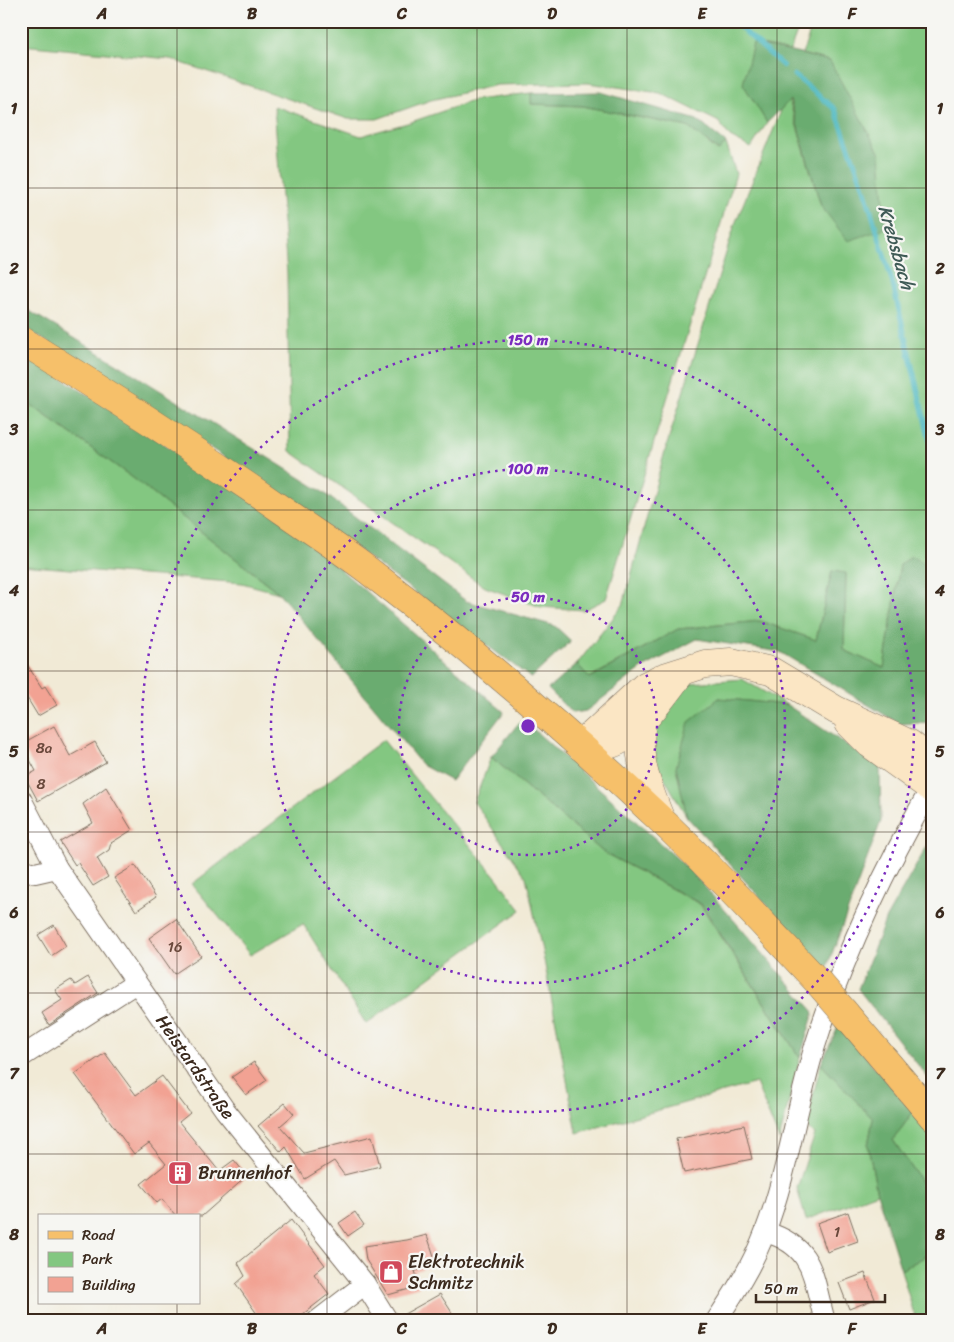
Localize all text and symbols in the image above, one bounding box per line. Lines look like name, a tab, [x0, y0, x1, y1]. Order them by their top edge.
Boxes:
text: A	[96, 0, 107, 28]
text: B	[247, 0, 258, 28]
text: C	[396, 0, 408, 28]
text: D	[547, 0, 557, 28]
text: E	[698, 0, 708, 28]
text: F	[847, 0, 858, 28]
text: 1	[11, 94, 18, 123]
text: 1	[937, 94, 944, 123]
water label: Krebsbach	[869, 201, 925, 295]
text: 2	[8, 254, 19, 283]
text: 2	[934, 254, 945, 283]
text: 150 m	[508, 327, 549, 353]
text: 3	[9, 415, 19, 444]
text: 3	[935, 415, 945, 444]
text: 100 m	[508, 456, 549, 482]
text: 4	[8, 576, 19, 605]
text: 4	[934, 576, 945, 605]
text: 50 m	[511, 584, 546, 610]
centre of rings	[519, 717, 537, 735]
house number: 8a	[36, 735, 53, 761]
text: 5	[9, 737, 19, 766]
text: 5	[935, 737, 945, 766]
house number: 8	[36, 771, 46, 797]
text: 6	[8, 898, 19, 927]
text: 6	[934, 898, 945, 927]
house number: 16	[168, 934, 182, 960]
street label: Heistardstraße	[147, 1007, 243, 1127]
text: 7	[9, 1059, 20, 1088]
text: 7	[935, 1059, 946, 1088]
place label: Brunnenhof	[198, 1157, 293, 1189]
building icon: Brunnenhof	[167, 1160, 193, 1186]
legend	[38, 1214, 200, 1304]
house number: 1	[834, 1219, 840, 1245]
text: 8	[8, 1220, 19, 1249]
text: 8	[934, 1220, 945, 1249]
text: Road	[82, 1222, 115, 1248]
text: Park	[82, 1246, 113, 1272]
place label: Elektrotechnik Schmitz	[408, 1246, 525, 1299]
shop icon: Elektrotechnik Schmitz	[378, 1259, 404, 1285]
text: Building	[82, 1272, 136, 1298]
scale bar	[756, 1272, 885, 1304]
text: 50 m	[764, 1276, 799, 1302]
text: A	[96, 1314, 107, 1342]
text: B	[247, 1314, 258, 1342]
text: C	[396, 1314, 408, 1342]
text: D	[547, 1314, 557, 1342]
text: E	[698, 1314, 708, 1342]
text: F	[847, 1314, 858, 1342]

